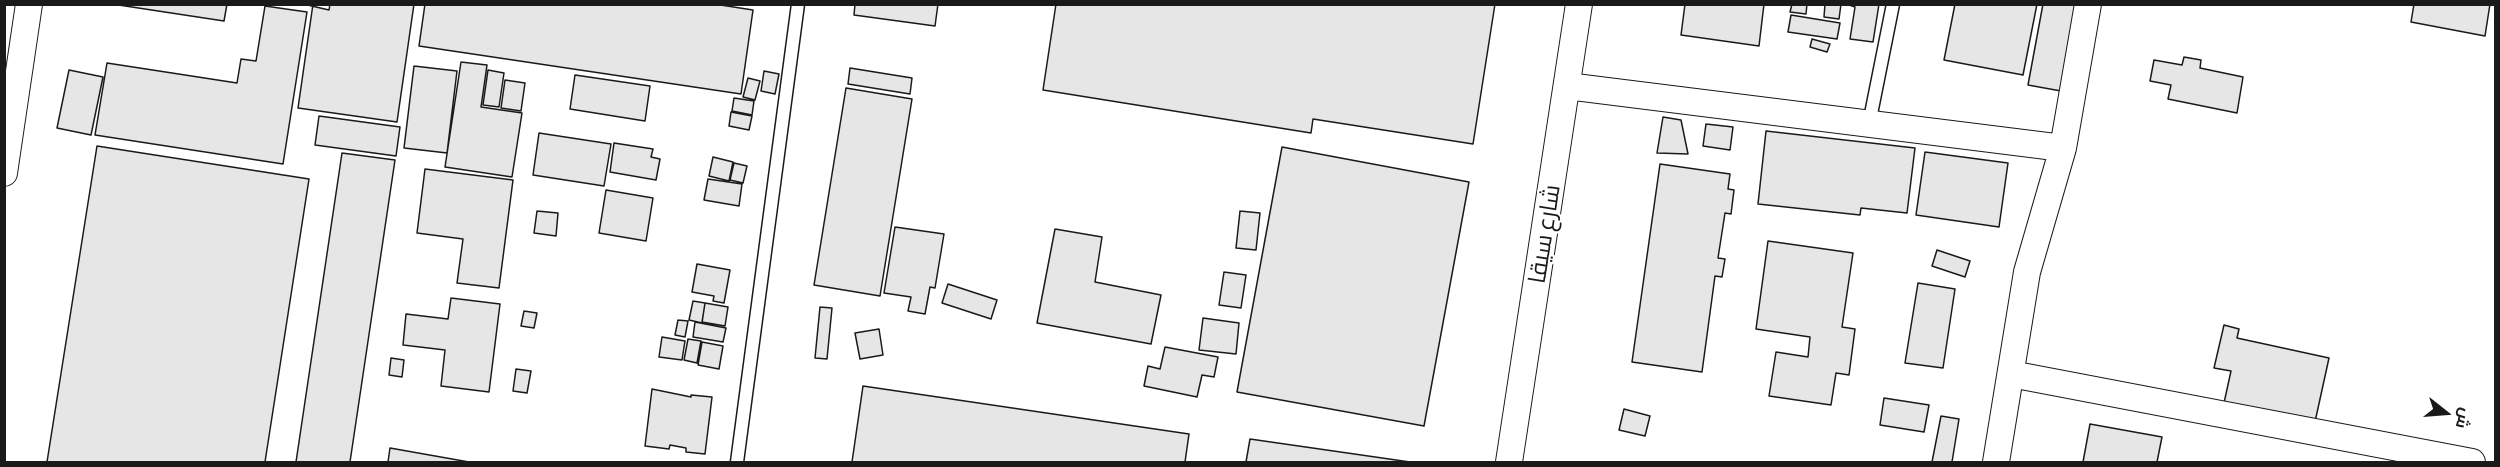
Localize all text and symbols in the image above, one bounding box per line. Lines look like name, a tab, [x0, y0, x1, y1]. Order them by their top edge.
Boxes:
street label: شارع سيقا	[1523, 182, 1567, 286]
north arrow	[2416, 383, 2476, 443]
text: ش	[2453, 406, 2474, 430]

